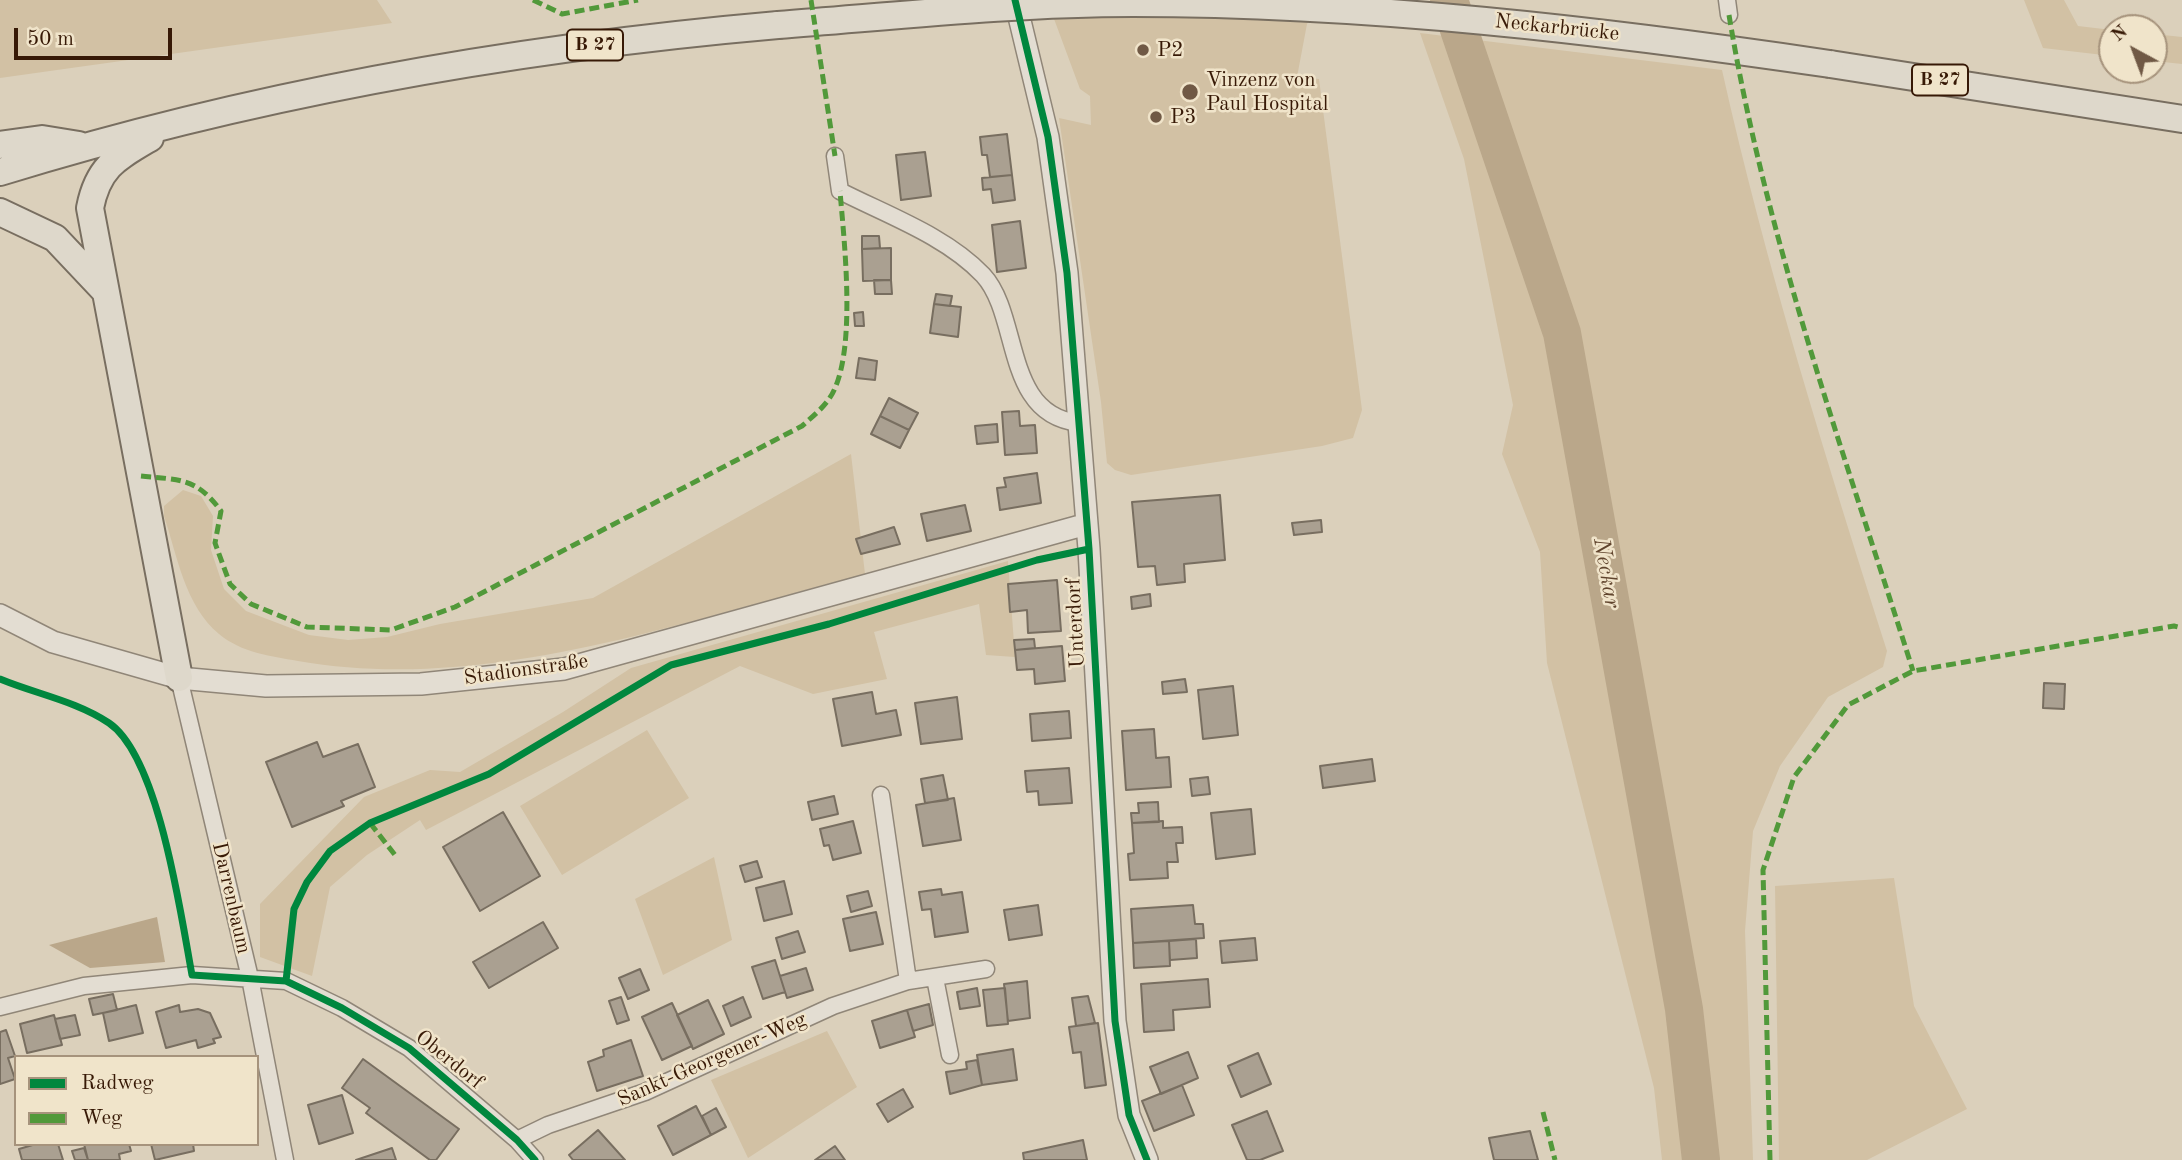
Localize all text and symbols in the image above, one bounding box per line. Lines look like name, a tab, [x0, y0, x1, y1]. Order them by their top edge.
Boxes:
street label: Neckarbrücke	[1493, 9, 1621, 47]
scale bar	[18, 14, 175, 58]
north arrow	[2098, 14, 2168, 84]
text: N	[2108, 22, 2132, 46]
text: 50 m	[27, 29, 74, 50]
road number: B 27	[567, 30, 623, 60]
place label: P2	[1157, 37, 1183, 63]
marker: P2	[1135, 42, 1151, 58]
road number: B 27	[1912, 64, 1968, 96]
place label: Vinzenz von Paul Hospital	[1206, 67, 1329, 117]
marker: Vinzenz von Paul Hospital	[1180, 82, 1200, 102]
place label: P3	[1170, 104, 1196, 130]
marker: P3	[1148, 109, 1164, 125]
water label: Neckar	[1586, 536, 1626, 610]
street label: Unterdorf	[1061, 577, 1091, 669]
street label: Stadionstraße	[462, 649, 590, 691]
street label: Darrenbaum	[206, 840, 256, 956]
street label: Sankt-Georgener-Weg	[614, 1007, 810, 1113]
street label: Oberdorf	[410, 1025, 488, 1095]
legend	[14, 1055, 259, 1146]
text: Radweg	[81, 1073, 154, 1094]
text: Weg	[81, 1108, 122, 1129]

